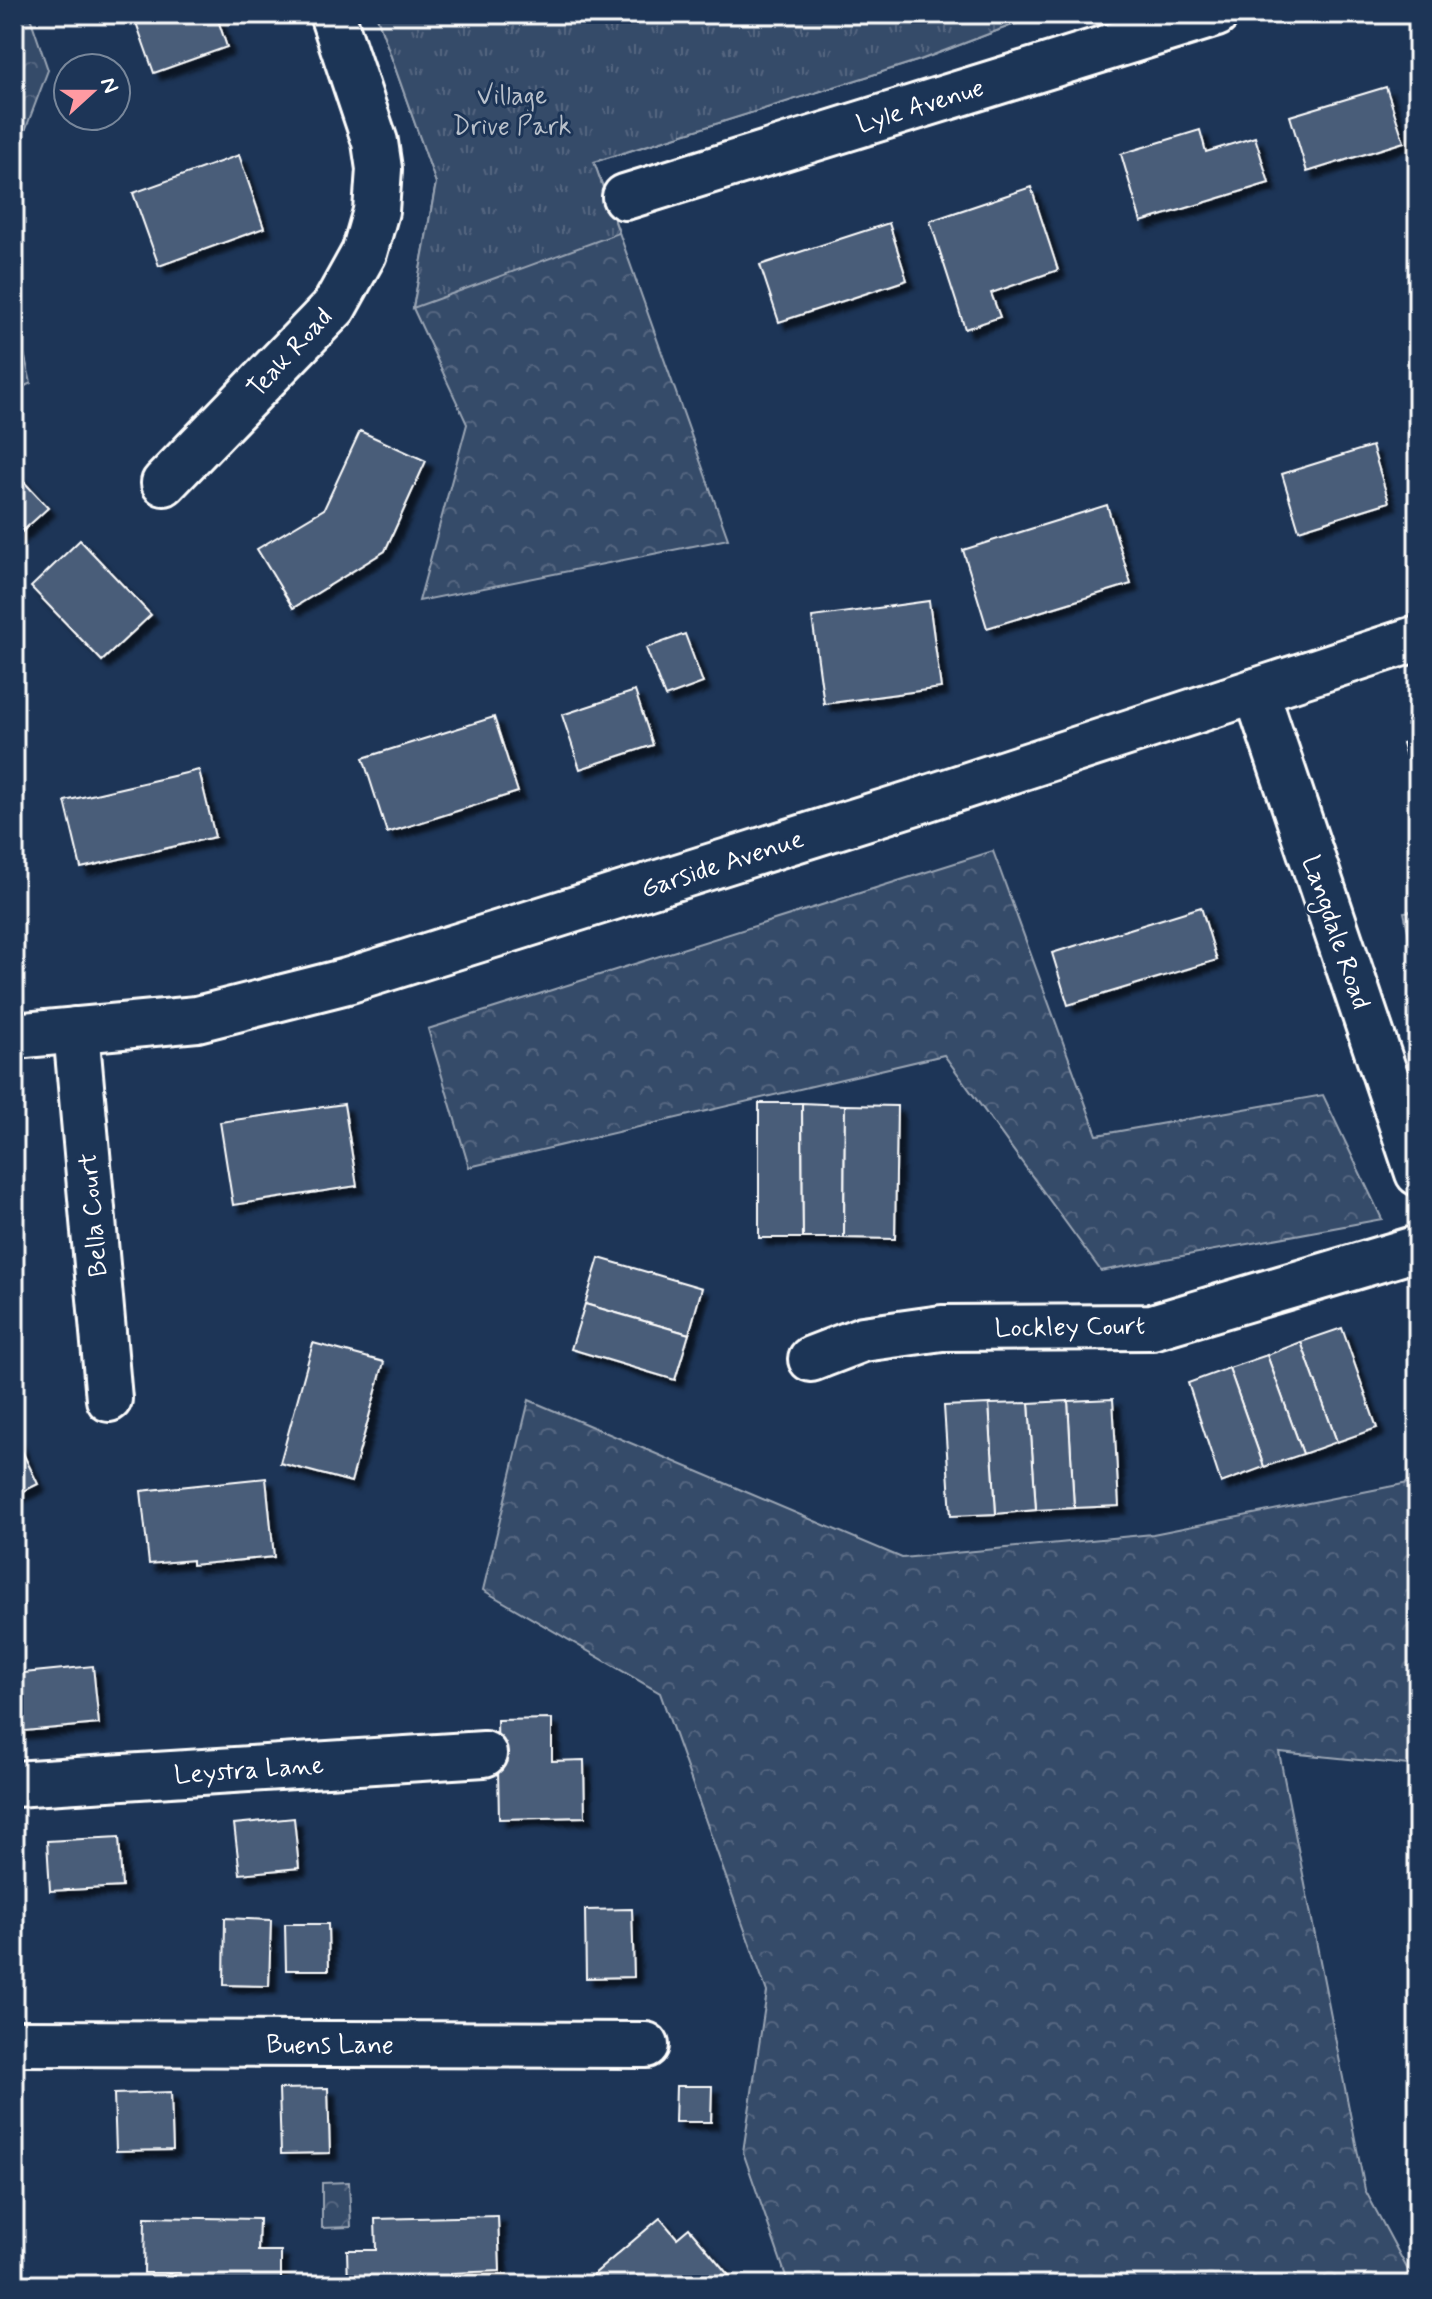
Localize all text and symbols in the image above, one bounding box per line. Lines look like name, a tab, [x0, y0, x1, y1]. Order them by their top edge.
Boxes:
north arrow	[52, 52, 132, 132]
street label: Lyle Avenue	[853, 71, 988, 142]
text: N	[93, 74, 125, 97]
park label: Village Drive Park	[452, 80, 572, 144]
street label: Teak Road	[240, 301, 341, 405]
street label: Garside Avenue	[637, 823, 809, 907]
street label: Langdale Road	[1291, 851, 1377, 1015]
street label: Bella Court	[72, 1151, 116, 1278]
street label: Lockley Court	[994, 1310, 1146, 1346]
street label: Leystra Lane	[173, 1749, 325, 1793]
street label: Buens Lane	[266, 2029, 394, 2063]

